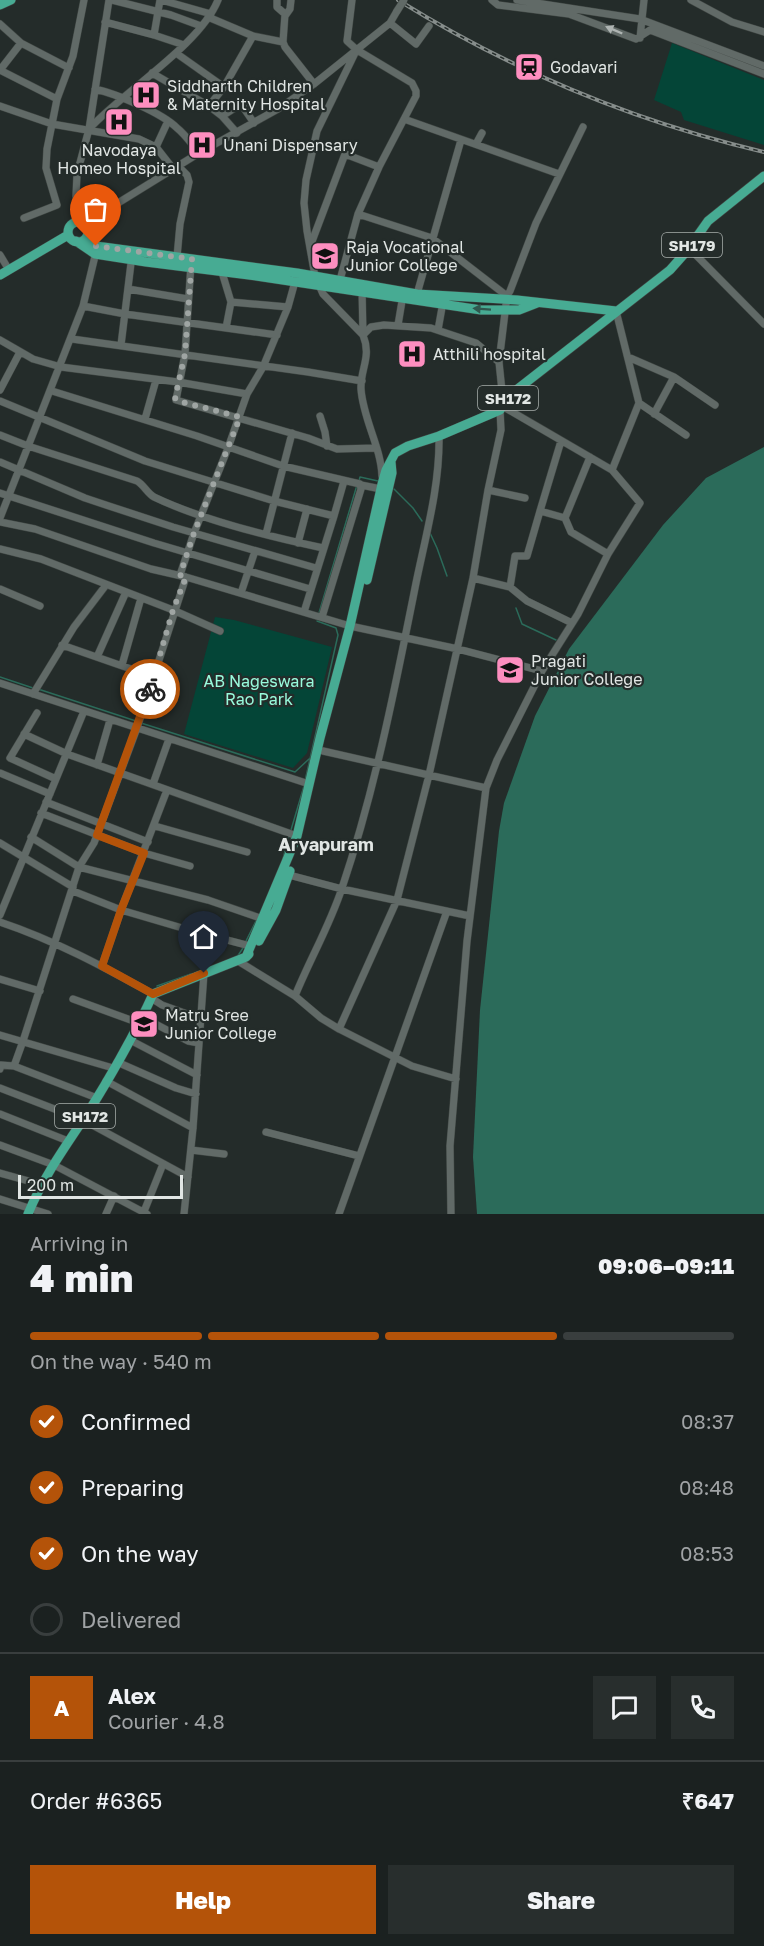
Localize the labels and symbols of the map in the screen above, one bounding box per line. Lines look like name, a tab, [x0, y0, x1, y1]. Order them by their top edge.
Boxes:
one-way arrow	[604, 25, 622, 35]
station icon: Godavari	[513, 51, 545, 83]
place label: Godavari	[550, 57, 618, 77]
place label: Siddharth Children & Maternity Hospital	[167, 76, 325, 114]
hospital icon: Siddharth Children & Maternity Hospital	[130, 79, 162, 111]
hospital icon: Navodaya Homeo Hospital	[103, 106, 135, 138]
hospital icon: Unani Dispensary	[186, 129, 218, 161]
place label: Unani Dispensary	[223, 135, 358, 155]
place label: Navodaya Homeo Hospital	[57, 140, 181, 178]
pin	[70, 184, 121, 246]
road number: SH179	[662, 233, 722, 257]
place label: Raja Vocational Junior College	[346, 237, 464, 275]
school or university icon: Raja Vocational Junior College	[309, 240, 341, 272]
one-way arrow	[473, 304, 492, 314]
hospital icon: Atthili hospital	[396, 338, 428, 370]
place label: Atthili hospital	[433, 344, 546, 364]
road number: SH172	[478, 386, 538, 410]
place label: Pragati Junior College	[531, 651, 643, 689]
school or university icon: Pragati Junior College	[494, 654, 526, 686]
courier	[120, 659, 180, 719]
park label: AB Nageswara Rao Park	[203, 671, 315, 709]
district label: Aryapuram	[278, 833, 374, 855]
pin	[178, 911, 229, 973]
place label: Matru Sree Junior College	[165, 1005, 277, 1043]
school or university icon: Matru Sree Junior College	[128, 1008, 160, 1040]
road number: SH172	[55, 1104, 115, 1128]
scale bar	[18, 1172, 183, 1200]

